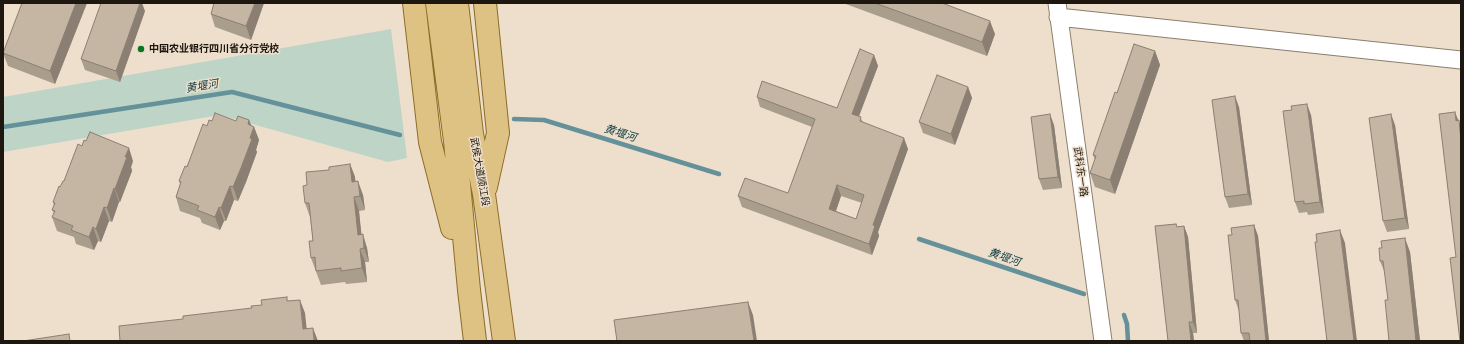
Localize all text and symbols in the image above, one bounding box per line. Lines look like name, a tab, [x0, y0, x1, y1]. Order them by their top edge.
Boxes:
place label: 中国农业银行四川省分行党校	[149, 43, 279, 55]
marker: 中国农业银行四川省分行党校	[136, 44, 146, 54]
water label: 黄堰河	[185, 78, 219, 96]
water label: 黄堰河	[602, 123, 638, 145]
street label: 武侯大道顺江段	[467, 136, 491, 208]
street label: 武科东一路	[1071, 146, 1089, 198]
water label: 黄堰河	[986, 246, 1022, 270]

